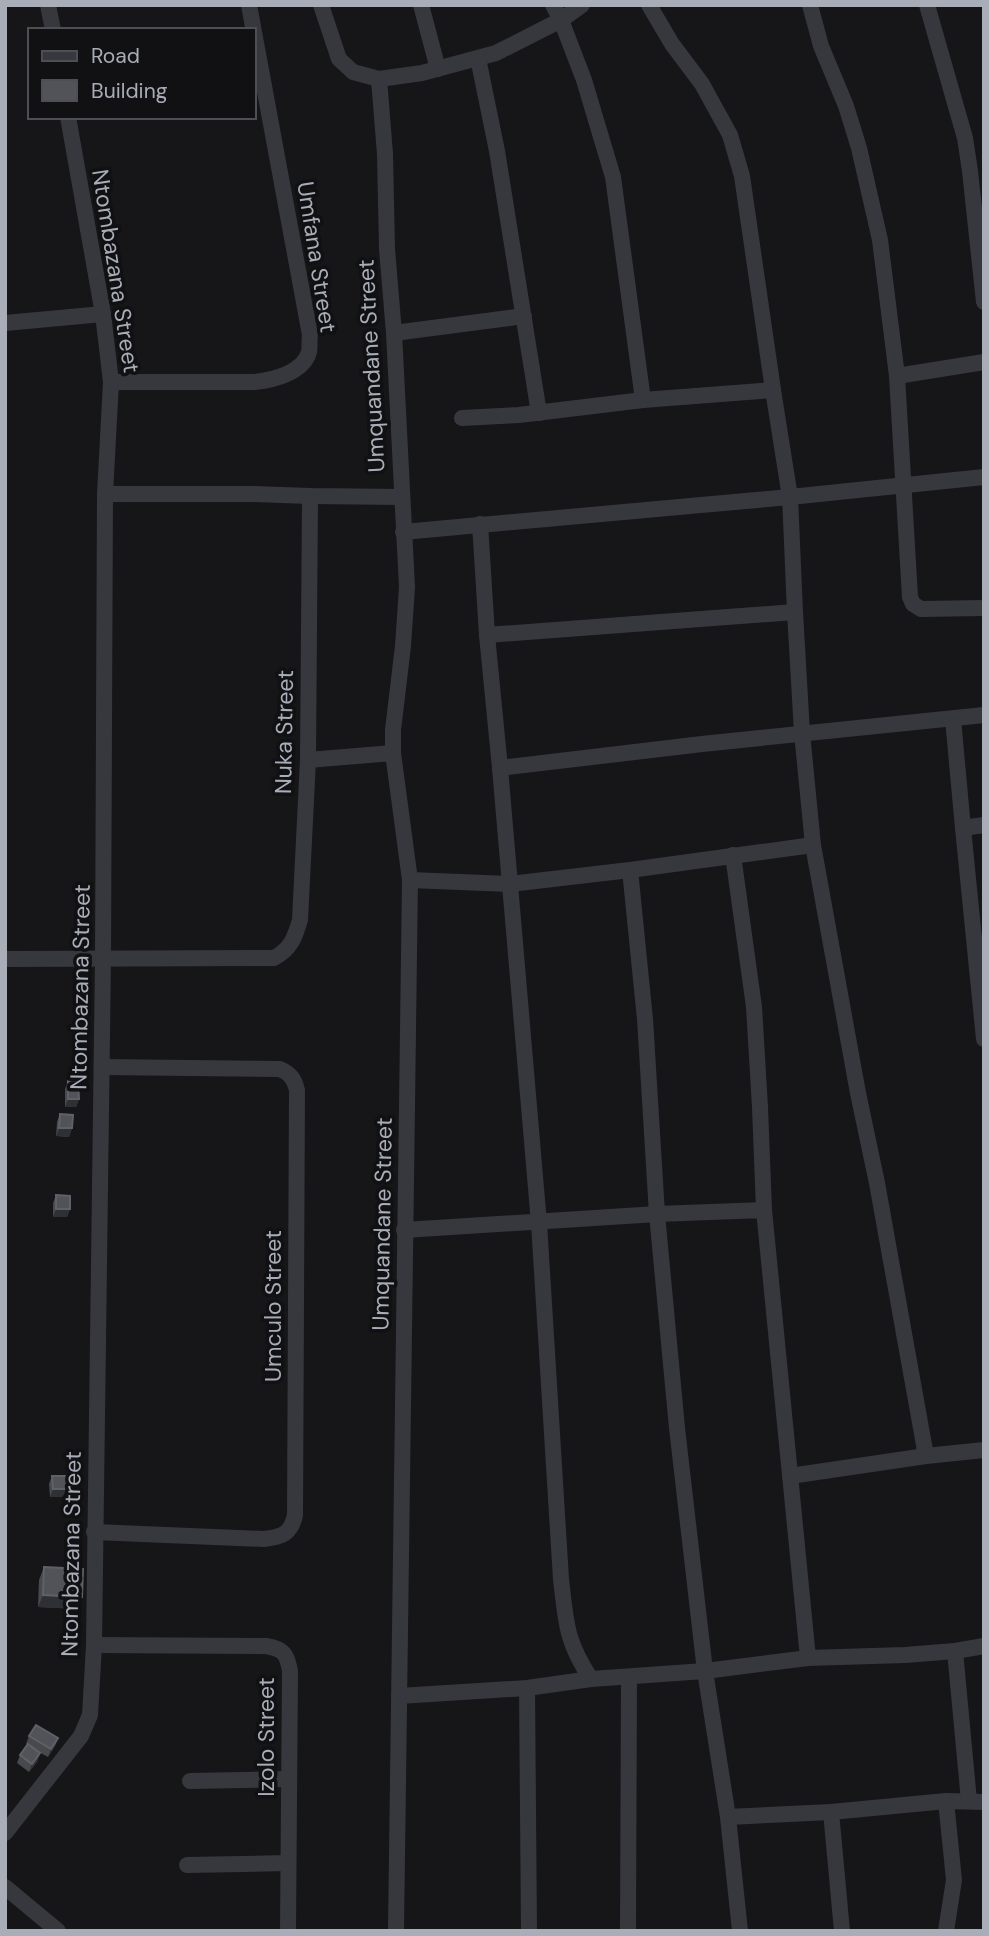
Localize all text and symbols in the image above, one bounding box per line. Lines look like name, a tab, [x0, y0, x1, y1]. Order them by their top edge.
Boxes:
legend	[28, 28, 256, 119]
text: Road	[91, 42, 140, 70]
text: Building	[91, 77, 168, 105]
street label: Ntombazana Street	[85, 167, 147, 375]
street label: Umfana Street	[290, 179, 344, 335]
street label: Umquandane Street	[350, 259, 392, 473]
street label: Nuka Street	[268, 670, 300, 794]
street label: Ntombazana Street	[63, 884, 97, 1090]
street label: Umquandane Street	[365, 1117, 399, 1331]
street label: Umculo Street	[258, 1230, 288, 1382]
street label: Ntombazana Street	[54, 1451, 88, 1657]
street label: Izolo Street	[251, 1677, 281, 1797]

